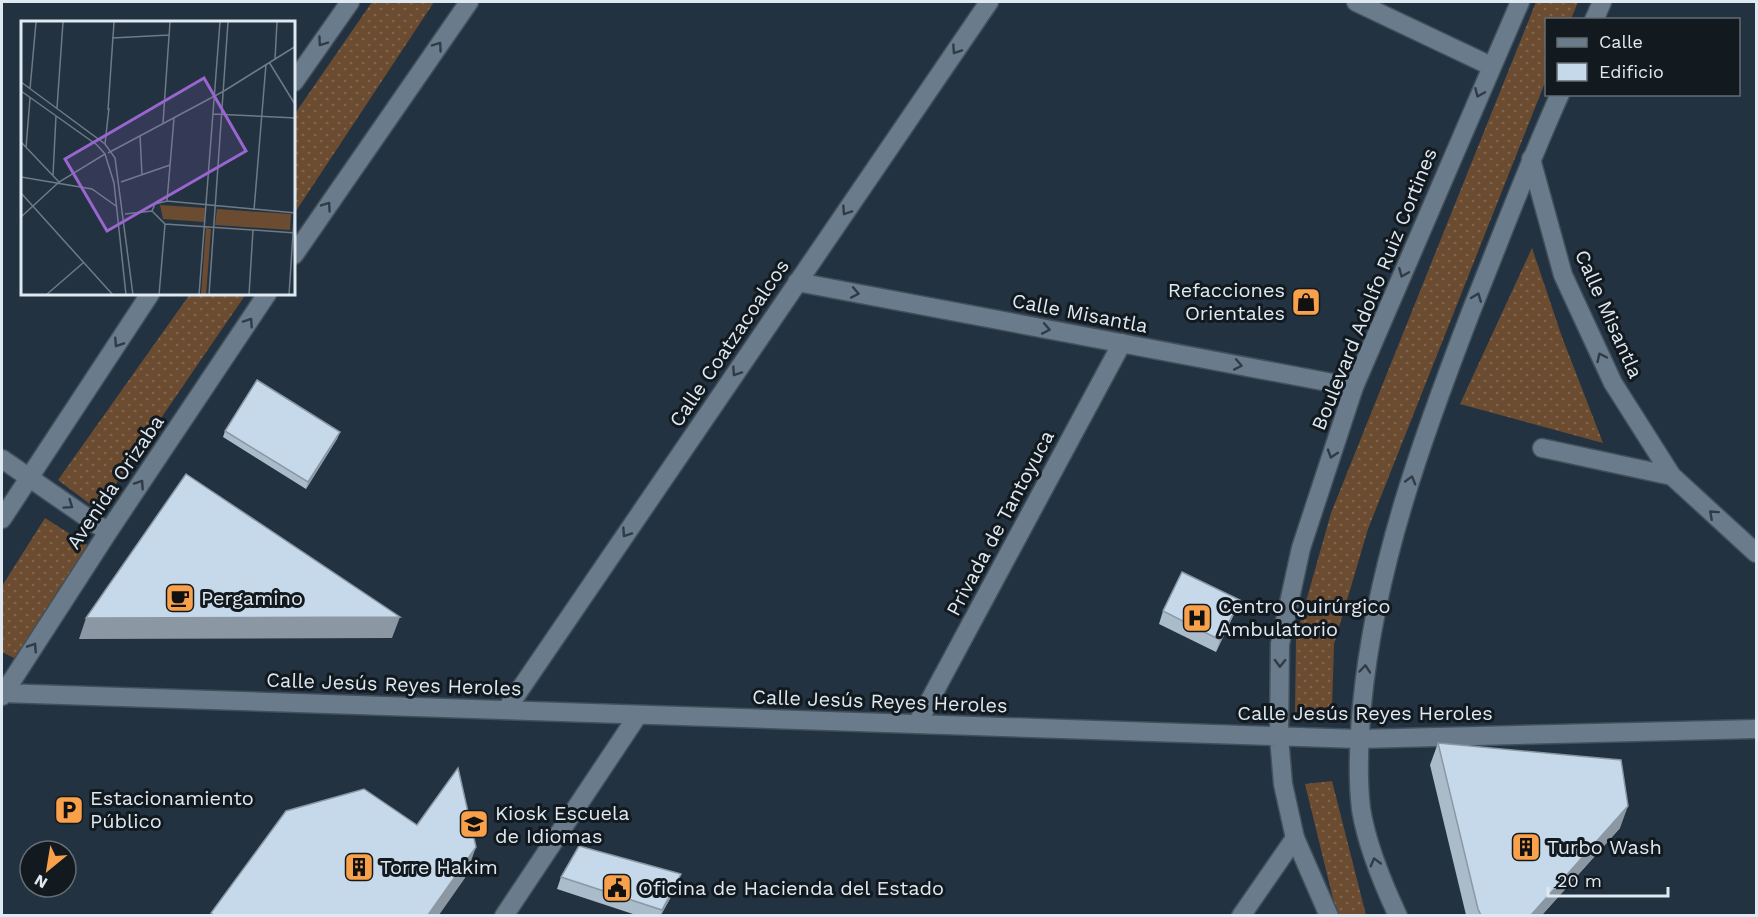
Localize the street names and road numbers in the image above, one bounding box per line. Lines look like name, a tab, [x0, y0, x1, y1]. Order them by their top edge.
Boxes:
street label: Boulevard Adolfo Ruiz Cortines	[1306, 144, 1442, 434]
street label: Calle Misantla	[1570, 246, 1648, 382]
street label: Calle Coatzacoalcos	[664, 255, 794, 431]
street label: Calle Misantla	[1010, 288, 1150, 338]
street label: Avenida Orizaba	[61, 410, 169, 554]
street label: Privada de Tantoyuca	[941, 426, 1059, 620]
street label: Calle Jesús Reyes Heroles	[266, 668, 522, 700]
street label: Calle Jesús Reyes Heroles	[752, 685, 1008, 717]
street label: Calle Jesús Reyes Heroles	[1237, 701, 1493, 725]

